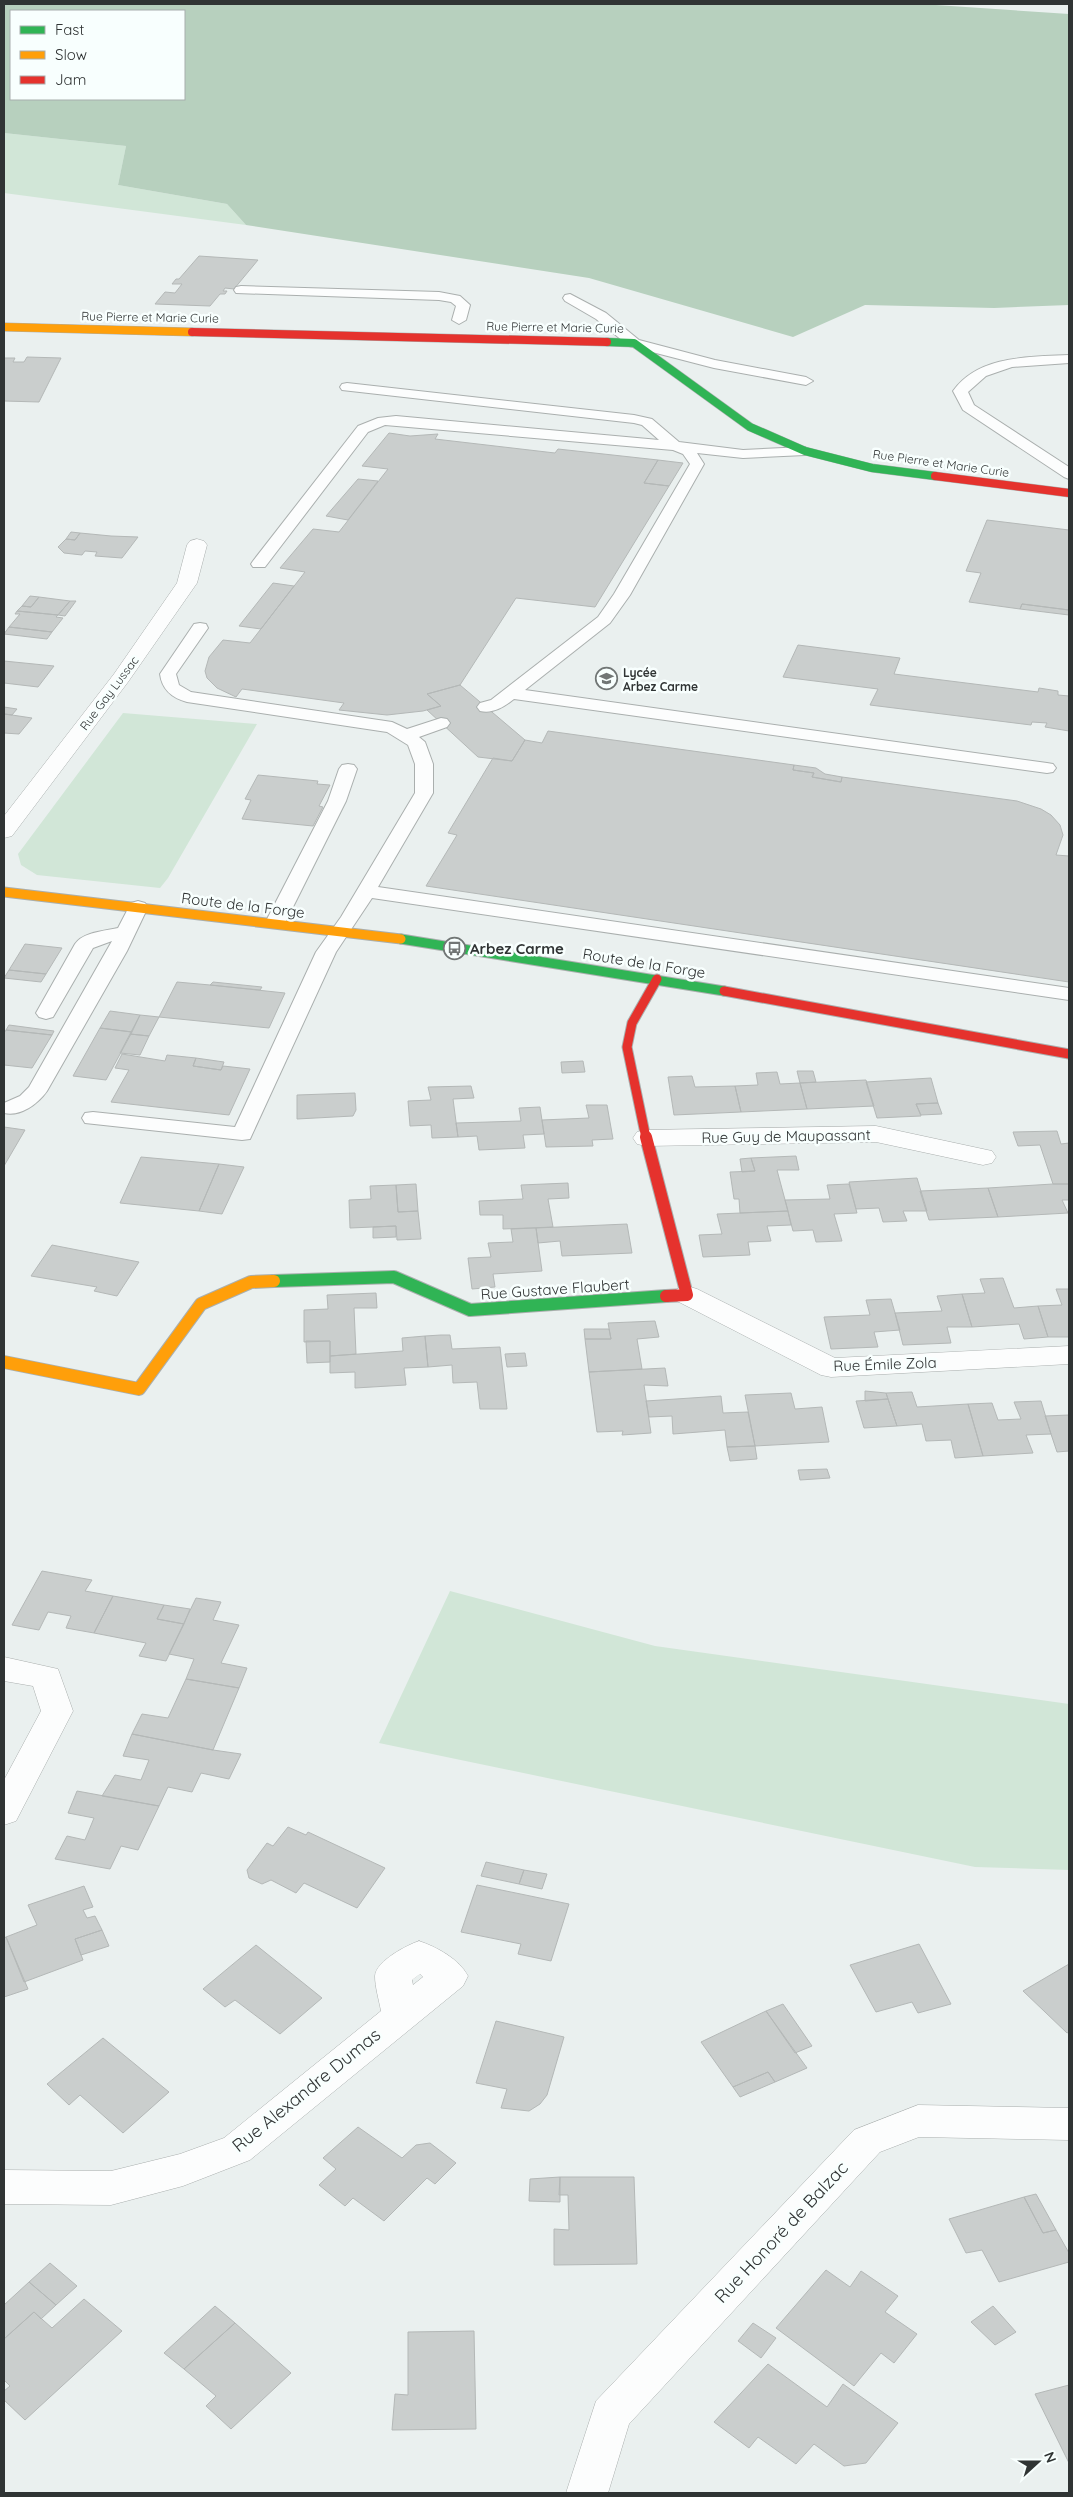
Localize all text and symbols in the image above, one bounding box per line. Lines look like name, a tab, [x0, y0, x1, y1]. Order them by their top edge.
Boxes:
legend	[10, 10, 185, 100]
text: Fast	[55, 20, 84, 39]
text: Slow	[55, 45, 87, 64]
text: Jam	[55, 70, 86, 89]
street label: Rue Pierre et Marie Curie	[81, 308, 219, 326]
street label: Rue Pierre et Marie Curie	[486, 318, 624, 336]
street label: Rue Pierre et Marie Curie	[872, 446, 1010, 480]
street label: Rue Gay Lussac	[76, 653, 142, 733]
place label: Lycée Arbez Carme	[623, 665, 698, 694]
school or university icon: Lycée Arbez Carme	[595, 667, 619, 691]
street label: Route de la Forge	[180, 888, 306, 922]
bus stop icon: Arbez Carme	[442, 936, 466, 960]
place label: Arbez Carme	[470, 939, 564, 958]
street label: Route de la Forge	[581, 944, 707, 982]
street label: Rue Guy de Maupassant	[701, 1125, 871, 1147]
street label: Rue Gustave Flaubert	[480, 1274, 630, 1304]
street label: Rue Émile Zola	[833, 1353, 937, 1375]
street label: Rue Alexandre Dumas	[227, 2023, 385, 2157]
street label: Rue Honoré de Balzac	[709, 2156, 853, 2308]
north arrow	[1013, 2437, 1063, 2487]
text: N	[1040, 2449, 1060, 2465]

